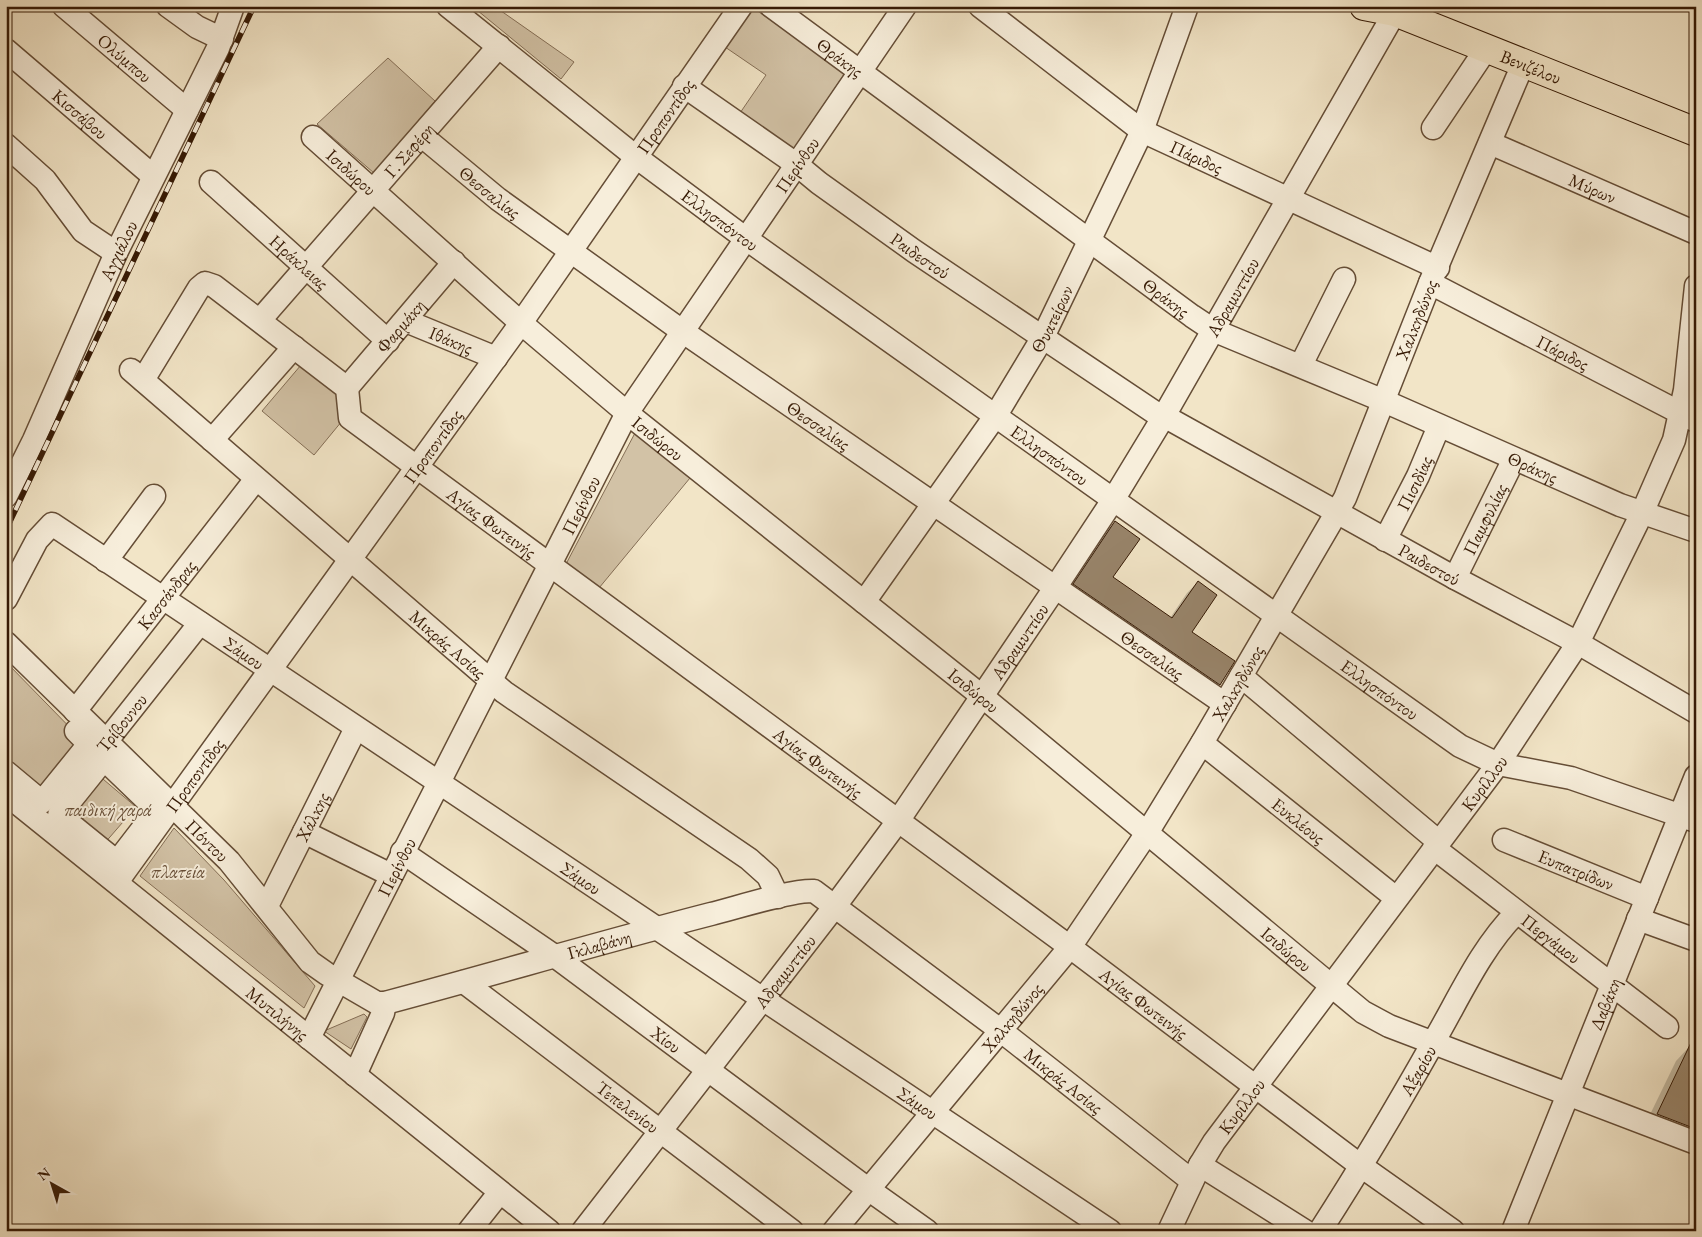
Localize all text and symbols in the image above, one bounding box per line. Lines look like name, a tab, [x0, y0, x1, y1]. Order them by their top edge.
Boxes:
street label: Ολύμπου	[93, 28, 157, 87]
street label: Θράκης	[812, 32, 868, 82]
street label: Βενιζέλου	[1497, 44, 1565, 89]
street label: Προποντίδος	[631, 74, 699, 158]
street label: Κισσάβου	[48, 84, 113, 144]
street label: Γ. Σεφέρη	[378, 117, 439, 182]
street label: Περίνθου	[769, 132, 824, 197]
street label: Πάριδος	[1167, 134, 1227, 179]
street label: Ισιδώρου	[322, 143, 382, 200]
street label: Θεσσαλίας	[455, 160, 525, 223]
street label: Μύρων	[1566, 167, 1620, 208]
street label: Ελλησπόντου	[677, 183, 763, 256]
street label: Αγχιάλου	[93, 216, 142, 285]
street label: Ραιδεστού	[886, 227, 955, 284]
street label: Ηράκλειας	[265, 229, 334, 294]
street label: Αδραμυττίου	[1200, 253, 1264, 341]
street label: Θράκης	[1138, 272, 1194, 322]
street label: Χαλκηδώνος	[1389, 276, 1442, 364]
street label: Θυατείρων	[1025, 281, 1078, 357]
street label: Φαρμάκη	[371, 294, 429, 357]
street label: Ιθάκης	[426, 320, 476, 359]
street label: Πάριδος	[1533, 329, 1593, 375]
street label: Θεσσαλίας	[782, 395, 855, 455]
street label: Προποντίδος	[398, 404, 467, 488]
street label: Ισιδώρου	[628, 410, 689, 465]
street label: Ελλησπόντου	[1006, 419, 1093, 490]
street label: Θράκης	[1504, 446, 1562, 488]
street label: Πισιδίας	[1391, 452, 1437, 514]
street label: Περίνθου	[556, 472, 605, 538]
street label: Παμφυλίας	[1457, 479, 1512, 559]
street label: Αγίας Φωτεινής	[442, 481, 541, 563]
street label: Ραιδεστού	[1395, 538, 1464, 590]
street label: Κασσάνδρας	[132, 555, 201, 634]
street label: Αδραμυττίου	[985, 598, 1053, 685]
street label: Μικράς Ασίας	[405, 604, 491, 683]
street label: Θεσσαλίας	[1116, 624, 1189, 684]
street label: Σάμου	[220, 631, 269, 674]
street label: Χαλκηδώνος	[1205, 641, 1268, 726]
street label: Ελλησπόντου	[1337, 654, 1424, 725]
street label: Ισιδώρου	[944, 662, 1004, 717]
street label: Τρίβουνου	[91, 688, 152, 757]
street label: Αγίας Φωτεινής	[768, 721, 868, 803]
street label: Προποντίδος	[160, 733, 229, 817]
street label: Κυρίλλου	[1455, 751, 1512, 815]
street label: Χάλκης	[289, 788, 334, 846]
street label: Ευκλέους	[1267, 792, 1330, 849]
park label: παιδική χαρά	[64, 798, 152, 821]
street label: Πόντου	[181, 814, 234, 866]
street label: Περίνθου	[372, 834, 421, 900]
street label: Ευπατρίδων	[1535, 844, 1618, 895]
street label: Σάμου	[557, 856, 606, 899]
park label: πλατεία	[151, 860, 206, 883]
street label: Περγάμου	[1517, 908, 1586, 968]
street label: Ισιδώρου	[1257, 921, 1317, 977]
street label: Γκλαβάνη	[564, 924, 634, 964]
street label: Αδραμυττίου	[748, 929, 820, 1013]
street label: Αγίας Φωτεινής	[1094, 961, 1193, 1044]
street label: Δαβάκη	[1584, 974, 1625, 1033]
street label: Χαλκηδώνος	[975, 977, 1047, 1058]
street label: Μυτιλήνης	[242, 981, 314, 1045]
street label: Χίου	[646, 1020, 686, 1058]
street label: Αξαρίου	[1393, 1041, 1441, 1100]
street label: Μικράς Ασίας	[1020, 1042, 1108, 1118]
street label: Κυρίλλου	[1213, 1073, 1270, 1138]
street label: Τεπελενίου	[592, 1075, 664, 1138]
street label: Σάμου	[893, 1081, 942, 1124]
north arrow	[28, 1160, 78, 1210]
text: N	[34, 1163, 54, 1184]

